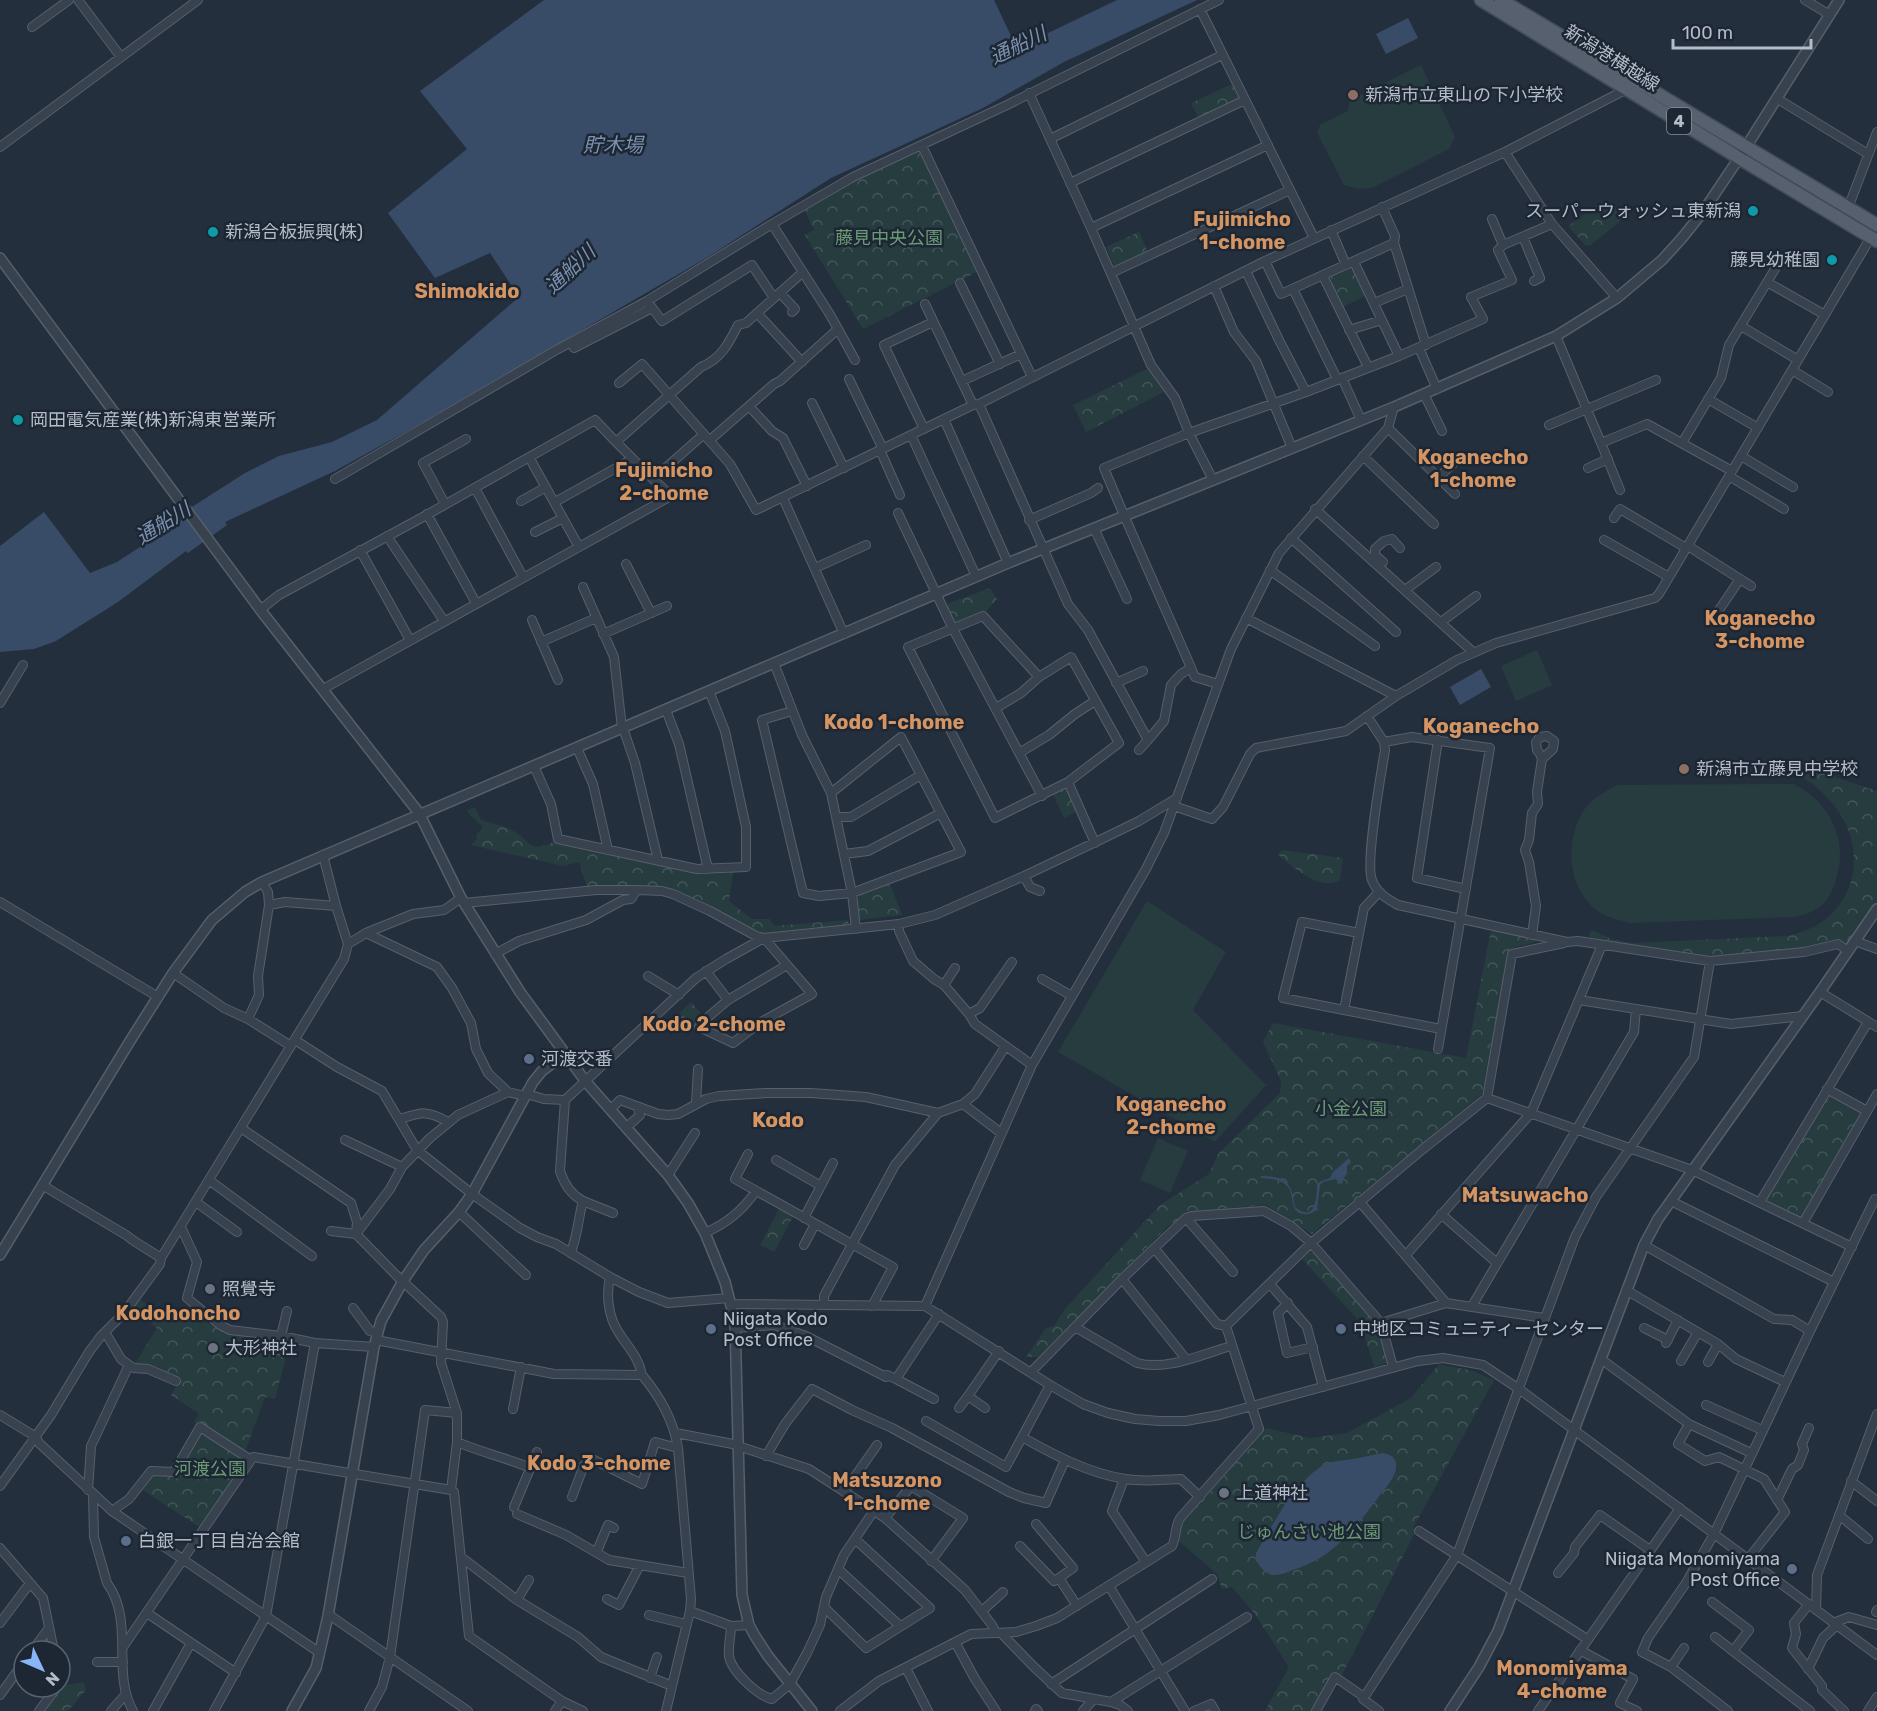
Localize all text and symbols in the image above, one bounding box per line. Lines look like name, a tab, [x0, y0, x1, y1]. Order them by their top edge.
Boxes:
scale bar	[1673, 12, 1811, 50]
water label: 通船川	[986, 20, 1052, 69]
street label: 新潟港横越線	[1560, 20, 1664, 96]
text: 100 m	[1682, 22, 1733, 44]
place label: 新潟市立東山の下小学校	[1365, 84, 1563, 106]
marker: 新潟市立東山の下小学校	[1346, 88, 1360, 102]
road number: 4	[1667, 108, 1691, 134]
water label: 貯木場	[583, 133, 645, 157]
place label: スーパーウォッシュ東新潟	[1525, 200, 1741, 222]
marker: スーパーウォッシュ東新潟	[1746, 204, 1760, 218]
district label: Fujimicho 1-chome	[1193, 207, 1291, 254]
place label: 新潟合板振興(株)	[225, 221, 363, 243]
marker: 新潟合板振興(株)	[206, 225, 220, 239]
park label: 藤見中央公園	[835, 227, 943, 249]
water label: 通船川	[540, 238, 602, 298]
place label: 藤見幼稚園	[1730, 249, 1820, 271]
marker: 藤見幼稚園	[1825, 253, 1839, 267]
district label: Shimokido	[415, 279, 519, 303]
place label: 岡田電気産業(株)新潟東営業所	[30, 409, 276, 431]
marker: 岡田電気産業(株)新潟東営業所	[11, 413, 25, 427]
district label: Koganecho 1-chome	[1417, 445, 1529, 492]
district label: Fujimicho 2-chome	[615, 458, 713, 505]
water label: 通船川	[131, 496, 196, 549]
district label: Koganecho 3-chome	[1704, 606, 1816, 653]
district label: Kodo 1-chome	[824, 710, 964, 734]
district label: Koganecho	[1423, 713, 1539, 738]
place label: 新潟市立藤見中学校	[1696, 758, 1858, 780]
marker: 新潟市立藤見中学校	[1677, 762, 1691, 776]
district label: Kodo 2-chome	[642, 1012, 786, 1036]
place label: 河渡交番	[541, 1048, 613, 1070]
marker: 河渡交番	[522, 1052, 536, 1066]
district label: Koganecho 2-chome	[1115, 1092, 1227, 1139]
park label: 小金公園	[1315, 1098, 1387, 1120]
district label: Kodo	[752, 1107, 804, 1132]
district label: Matsuwacho	[1462, 1183, 1588, 1207]
place label: 照覺寺	[222, 1278, 276, 1300]
marker: 照覺寺	[203, 1282, 217, 1296]
district label: Kodohoncho	[116, 1301, 240, 1325]
place label: Niigata Kodo Post Office	[723, 1308, 828, 1351]
place label: 中地区コミュニティーセンター	[1353, 1318, 1604, 1340]
marker: Niigata Kodo Post Office	[704, 1322, 718, 1336]
marker: 中地区コミュニティーセンター	[1334, 1322, 1348, 1336]
place label: 大形神社	[225, 1337, 297, 1359]
marker: 大形神社	[206, 1341, 220, 1355]
district label: Kodo 3-chome	[527, 1451, 671, 1475]
park label: 河渡公園	[174, 1458, 246, 1480]
district label: Matsuzono 1-chome	[832, 1468, 942, 1515]
place label: 上道神社	[1236, 1482, 1308, 1504]
marker: 上道神社	[1217, 1486, 1231, 1500]
park label: じゅんさい池公園	[1237, 1521, 1381, 1543]
place label: 白銀一丁目自治会館	[138, 1530, 300, 1552]
marker: 白銀一丁目自治会館	[119, 1534, 133, 1548]
place label: Niigata Monomiyama Post Office	[1605, 1548, 1780, 1591]
marker: Niigata Monomiyama Post Office	[1785, 1562, 1799, 1576]
north arrow	[12, 1639, 72, 1699]
district label: Monomiyama 4-chome	[1496, 1656, 1628, 1703]
text: N	[42, 1668, 63, 1690]

